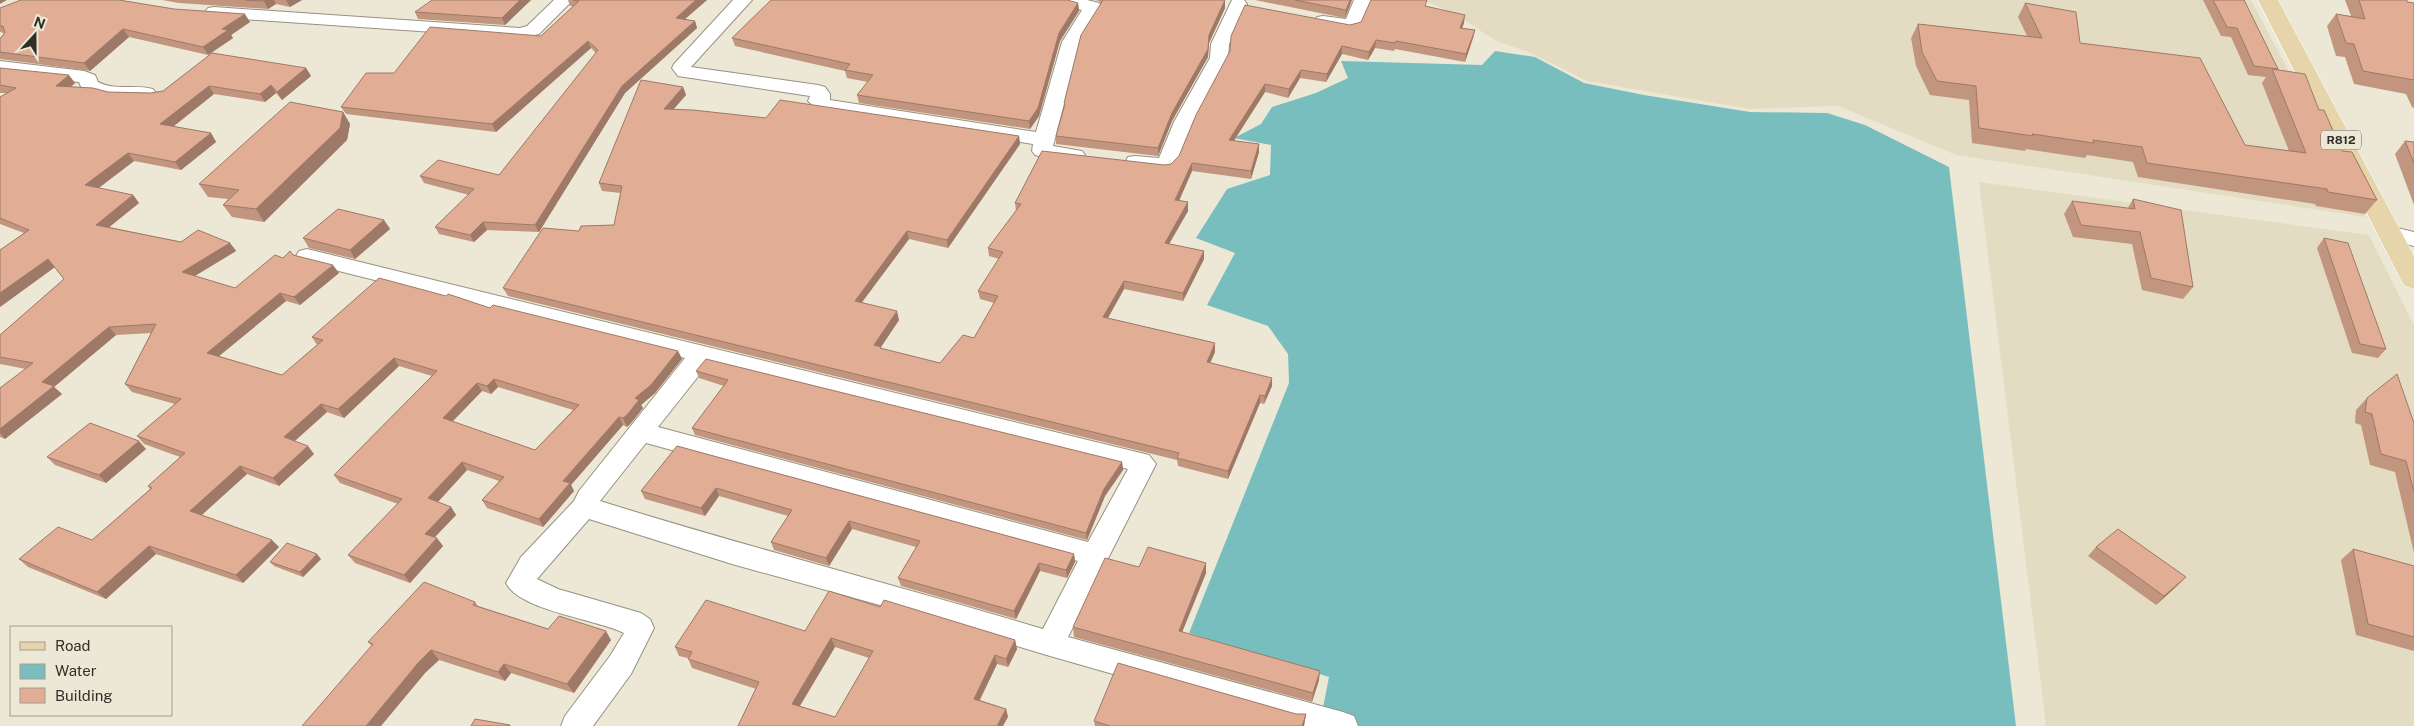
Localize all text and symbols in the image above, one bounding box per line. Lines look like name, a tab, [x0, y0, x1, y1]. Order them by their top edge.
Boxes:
north arrow	[10, 10, 60, 60]
text: N	[32, 13, 48, 32]
road number: R812	[2321, 130, 2361, 150]
legend	[10, 626, 172, 716]
text: Road	[55, 637, 91, 654]
text: Water	[55, 662, 97, 679]
text: Building	[55, 687, 113, 704]

